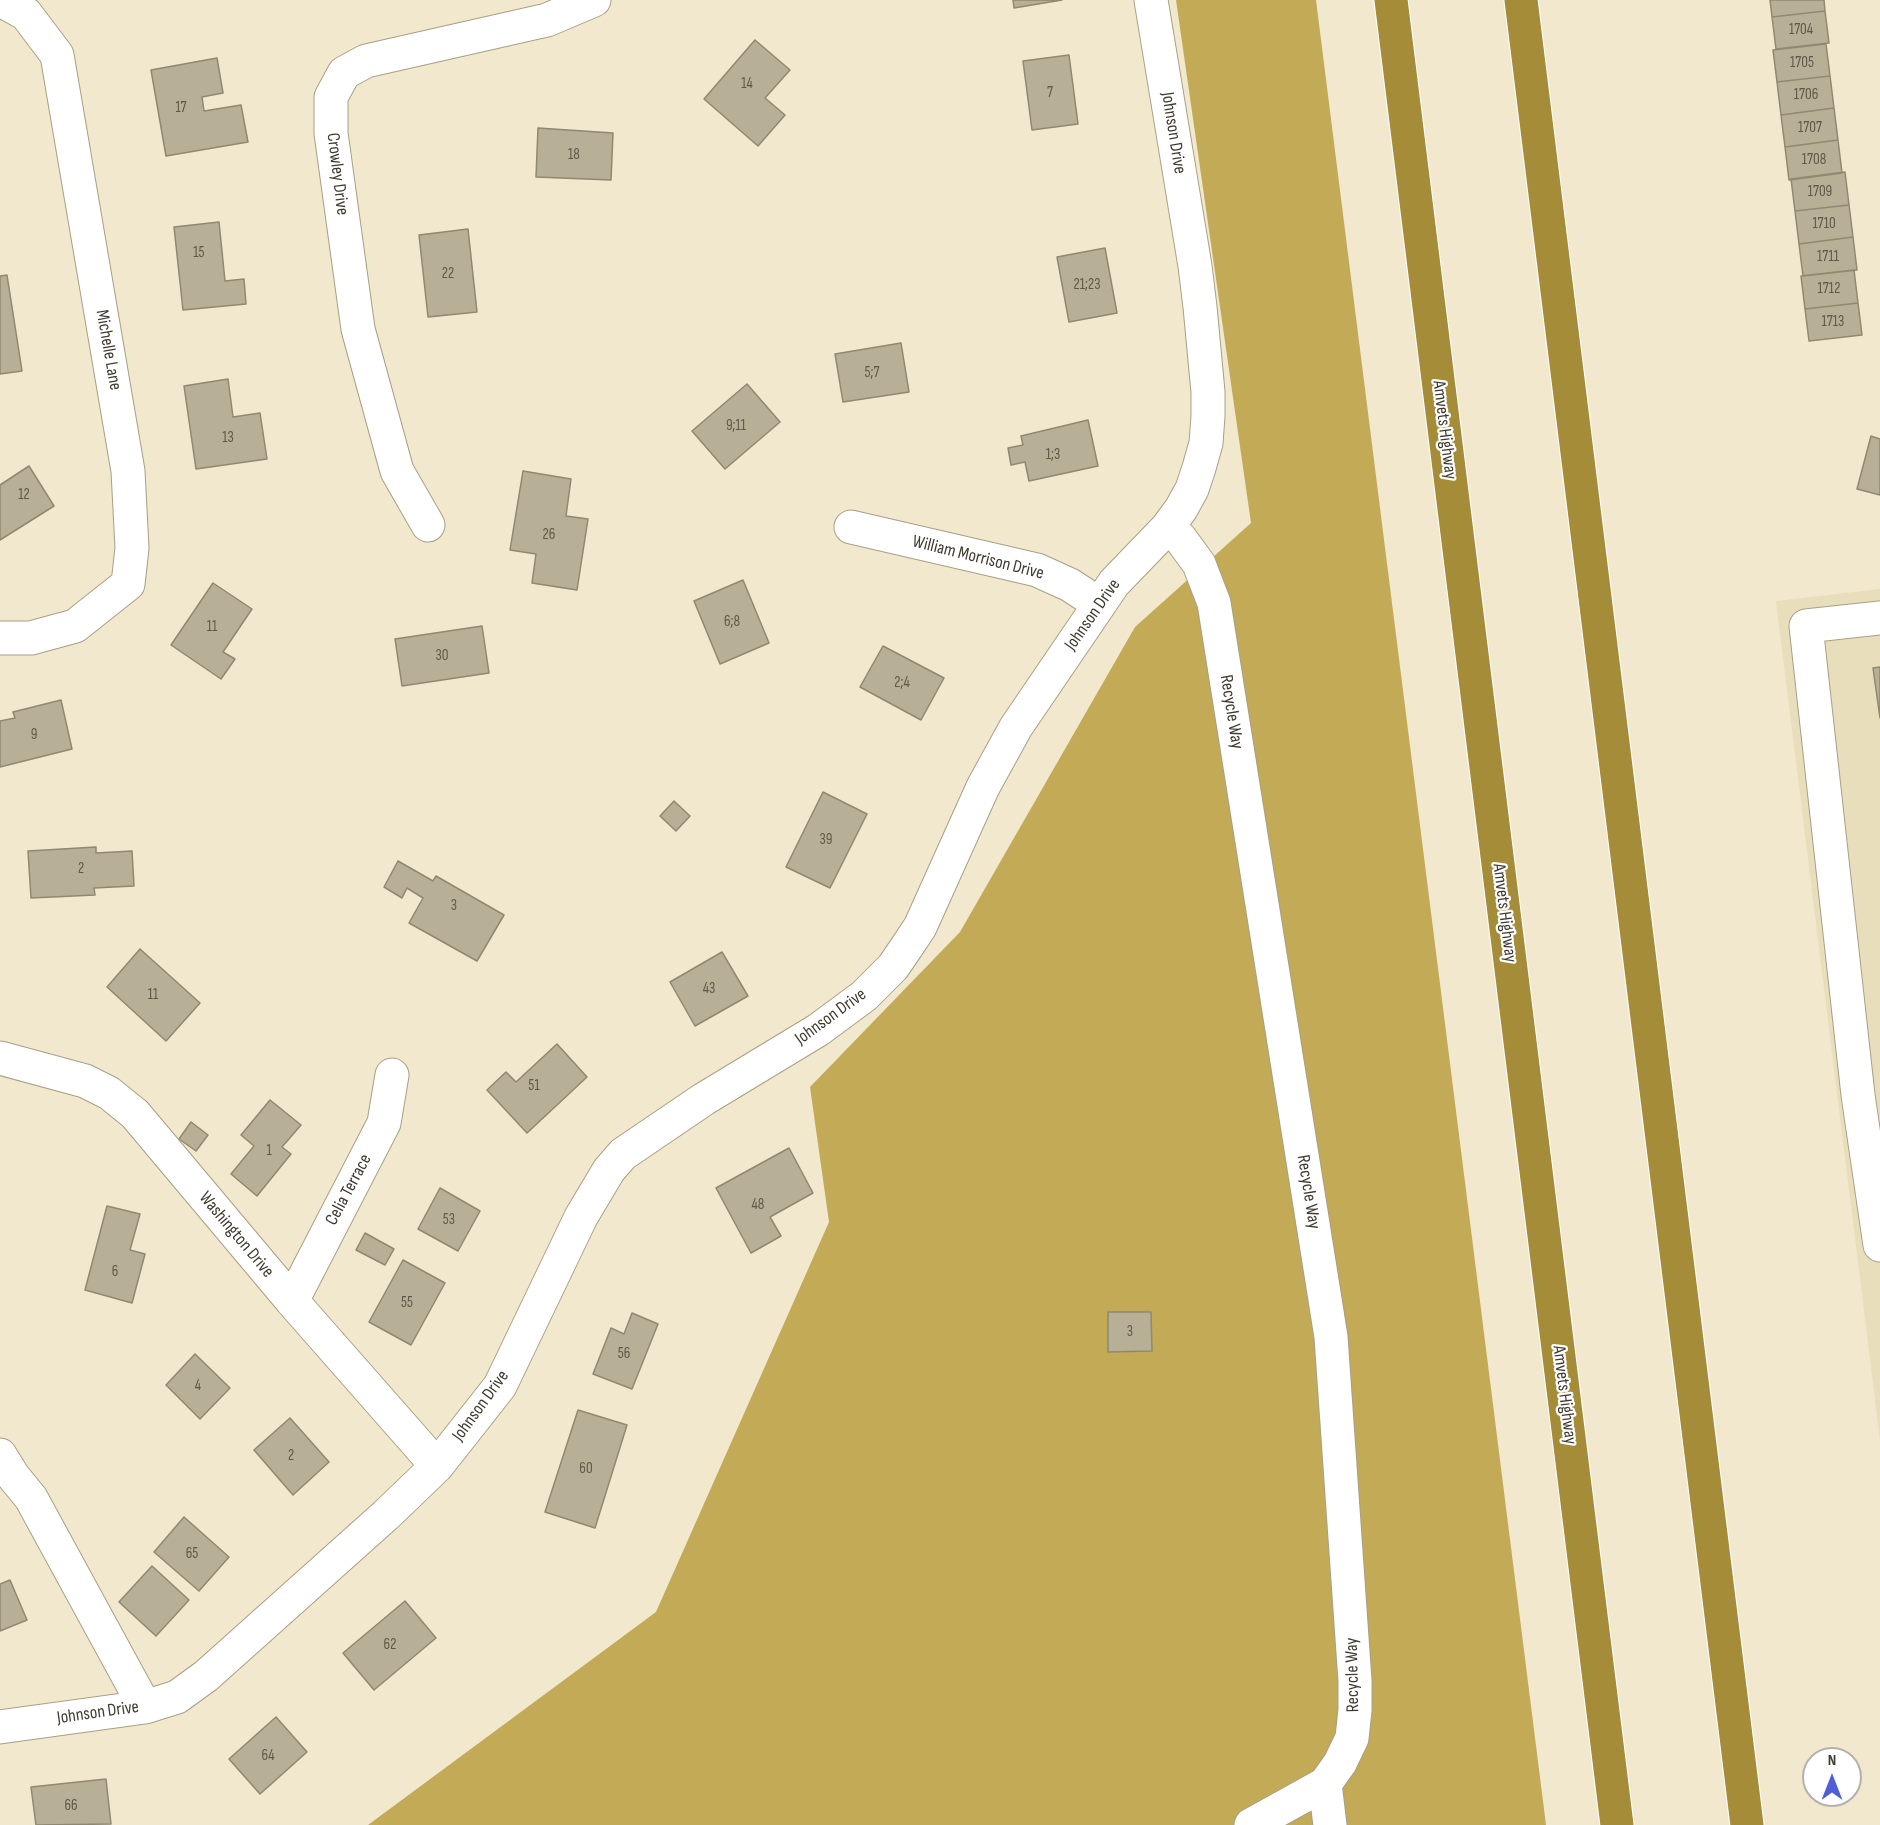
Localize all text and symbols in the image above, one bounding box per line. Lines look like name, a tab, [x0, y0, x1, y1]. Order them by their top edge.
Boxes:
house number: 1704	[1789, 21, 1813, 39]
house number: 1705	[1790, 54, 1814, 72]
house number: 14	[741, 75, 753, 93]
house number: 7	[1047, 84, 1053, 102]
house number: 1706	[1794, 86, 1818, 104]
street label: Johnson Drive	[1156, 91, 1190, 175]
house number: 17	[175, 99, 187, 117]
house number: 1707	[1798, 119, 1822, 137]
street label: Crowley Drive	[321, 132, 353, 216]
house number: 18	[568, 146, 580, 164]
house number: 1708	[1802, 151, 1826, 169]
house number: 1709	[1808, 183, 1832, 201]
house number: 1710	[1812, 215, 1836, 233]
house number: 15	[193, 244, 205, 262]
house number: 1711	[1817, 248, 1839, 266]
house number: 22	[442, 265, 454, 283]
house number: 21;23	[1074, 276, 1100, 294]
house number: 1712	[1818, 280, 1840, 298]
street label: Michelle Lane	[90, 308, 126, 392]
house number: 1713	[1822, 313, 1844, 331]
house number: 5;7	[865, 364, 879, 382]
street label: Amvets Highway	[1427, 379, 1461, 481]
house number: 9;11	[726, 417, 746, 435]
house number: 13	[222, 429, 234, 447]
house number: 1;3	[1046, 446, 1060, 464]
house number: 12	[18, 486, 30, 504]
house number: 26	[543, 526, 555, 544]
street label: William Morrison Drive	[910, 531, 1046, 585]
street label: Johnson Drive	[1060, 575, 1126, 655]
house number: 6;8	[724, 613, 740, 631]
house number: 11	[207, 618, 217, 636]
house number: 30	[436, 647, 448, 665]
street label: Recycle Way	[1214, 673, 1248, 751]
house number: 2;4	[894, 674, 910, 692]
house number: 9	[31, 726, 37, 744]
house number: 39	[820, 831, 832, 849]
house number: 2	[78, 860, 84, 878]
street label: Amvets Highway	[1487, 862, 1521, 964]
house number: 3	[451, 897, 457, 915]
house number: 43	[703, 980, 715, 998]
street label: Johnson Drive	[791, 984, 871, 1050]
house number: 11	[148, 986, 158, 1004]
house number: 51	[528, 1077, 540, 1095]
house number: 1	[266, 1142, 272, 1160]
street label: Celia Terrace	[321, 1151, 377, 1229]
street label: Recycle Way	[1291, 1153, 1325, 1231]
street label: Washington Drive	[194, 1188, 278, 1282]
house number: 48	[752, 1196, 764, 1214]
house number: 53	[443, 1211, 455, 1229]
house number: 6	[112, 1263, 118, 1281]
house number: 55	[401, 1294, 413, 1312]
house number: 3	[1127, 1323, 1133, 1341]
street label: Amvets Highway	[1547, 1344, 1581, 1446]
house number: 56	[618, 1345, 630, 1363]
street label: Johnson Drive	[448, 1366, 514, 1446]
house number: 4	[195, 1377, 201, 1395]
house number: 2	[288, 1447, 294, 1465]
house number: 60	[579, 1460, 593, 1478]
house number: 65	[186, 1545, 198, 1563]
house number: 62	[384, 1636, 396, 1654]
street label: Recycle Way	[1342, 1637, 1364, 1713]
street label: Johnson Drive	[56, 1697, 140, 1729]
house number: 64	[261, 1747, 275, 1765]
north arrow	[1802, 1747, 1862, 1807]
text: N	[1828, 1751, 1836, 1770]
house number: 66	[64, 1797, 78, 1815]

